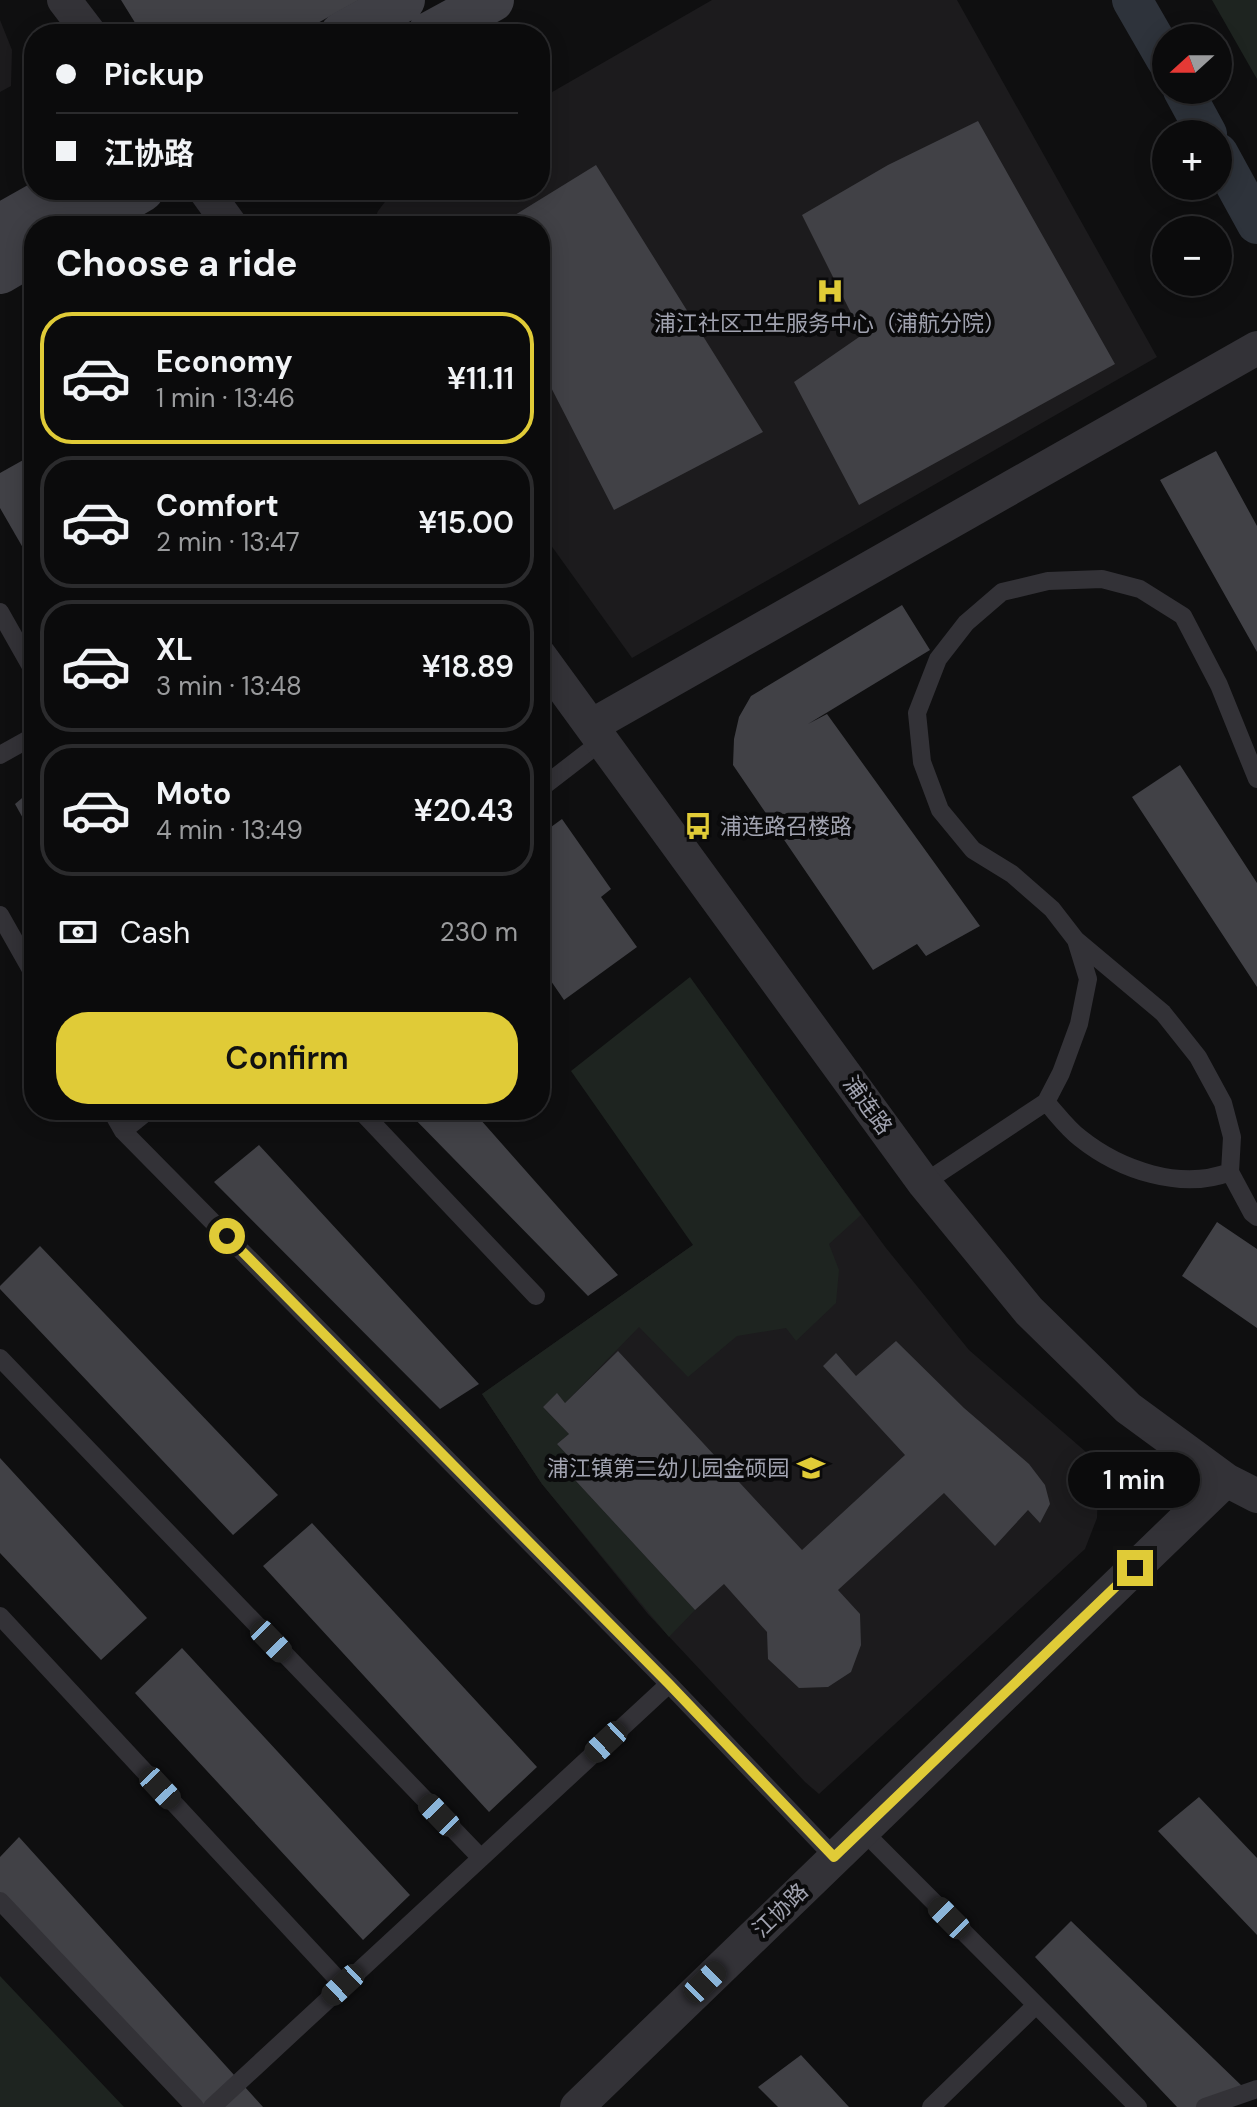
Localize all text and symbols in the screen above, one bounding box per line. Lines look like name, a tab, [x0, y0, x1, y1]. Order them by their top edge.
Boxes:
north arrow	[1152, 24, 1232, 104]
map controls	[1152, 24, 1232, 296]
text: Pickup	[104, 55, 204, 94]
button: +	[1152, 120, 1232, 200]
text: 江协路	[104, 134, 194, 173]
button: −	[1152, 216, 1232, 296]
text: Choose a ride	[56, 240, 297, 287]
hospital icon: 浦江社区卫生服务中心（浦航分院）	[815, 276, 845, 306]
place label: 浦江社区卫生服务中心（浦航分院）	[654, 309, 1006, 338]
icon: car	[60, 342, 132, 414]
text: Economy	[156, 342, 293, 381]
text: ¥11.11	[447, 359, 514, 398]
text: 1 min · 13:46	[156, 381, 295, 415]
icon: car	[60, 486, 132, 558]
text: Comfort	[156, 486, 279, 525]
text: ¥15.00	[418, 503, 514, 542]
text: 2 min · 13:47	[156, 525, 300, 559]
icon: car	[60, 630, 132, 702]
text: XL	[156, 630, 193, 669]
text: ¥18.89	[422, 647, 514, 686]
text: 3 min · 13:48	[156, 669, 302, 703]
icon: car	[60, 774, 132, 846]
text: Moto	[156, 774, 231, 813]
text: ¥20.43	[414, 791, 514, 830]
bus stop icon: 浦连路召楼路	[683, 811, 713, 841]
place label: 浦连路召楼路	[720, 812, 852, 841]
text: 4 min · 13:49	[156, 813, 303, 847]
icon: cash	[56, 910, 100, 954]
text: Cash	[120, 913, 190, 952]
text: 230 m	[440, 915, 518, 949]
button: Confirm	[56, 1012, 518, 1104]
street label: 浦连路	[836, 1070, 899, 1141]
route start	[209, 1218, 245, 1254]
callout: 1 min	[1069, 1452, 1201, 1508]
school or university icon: 浦江镇第二幼儿园金硕园	[796, 1453, 826, 1483]
place label: 浦江镇第二幼儿园金硕园	[547, 1454, 789, 1483]
text: 1 min	[1103, 1463, 1165, 1497]
route end	[1117, 1550, 1153, 1586]
car	[246, 1615, 296, 1667]
car	[580, 1717, 632, 1767]
car	[135, 1762, 185, 1814]
car	[414, 1789, 464, 1841]
street label: 江协路	[747, 1877, 814, 1944]
car	[924, 1893, 974, 1943]
car	[679, 1957, 731, 2007]
car	[317, 1960, 369, 2010]

